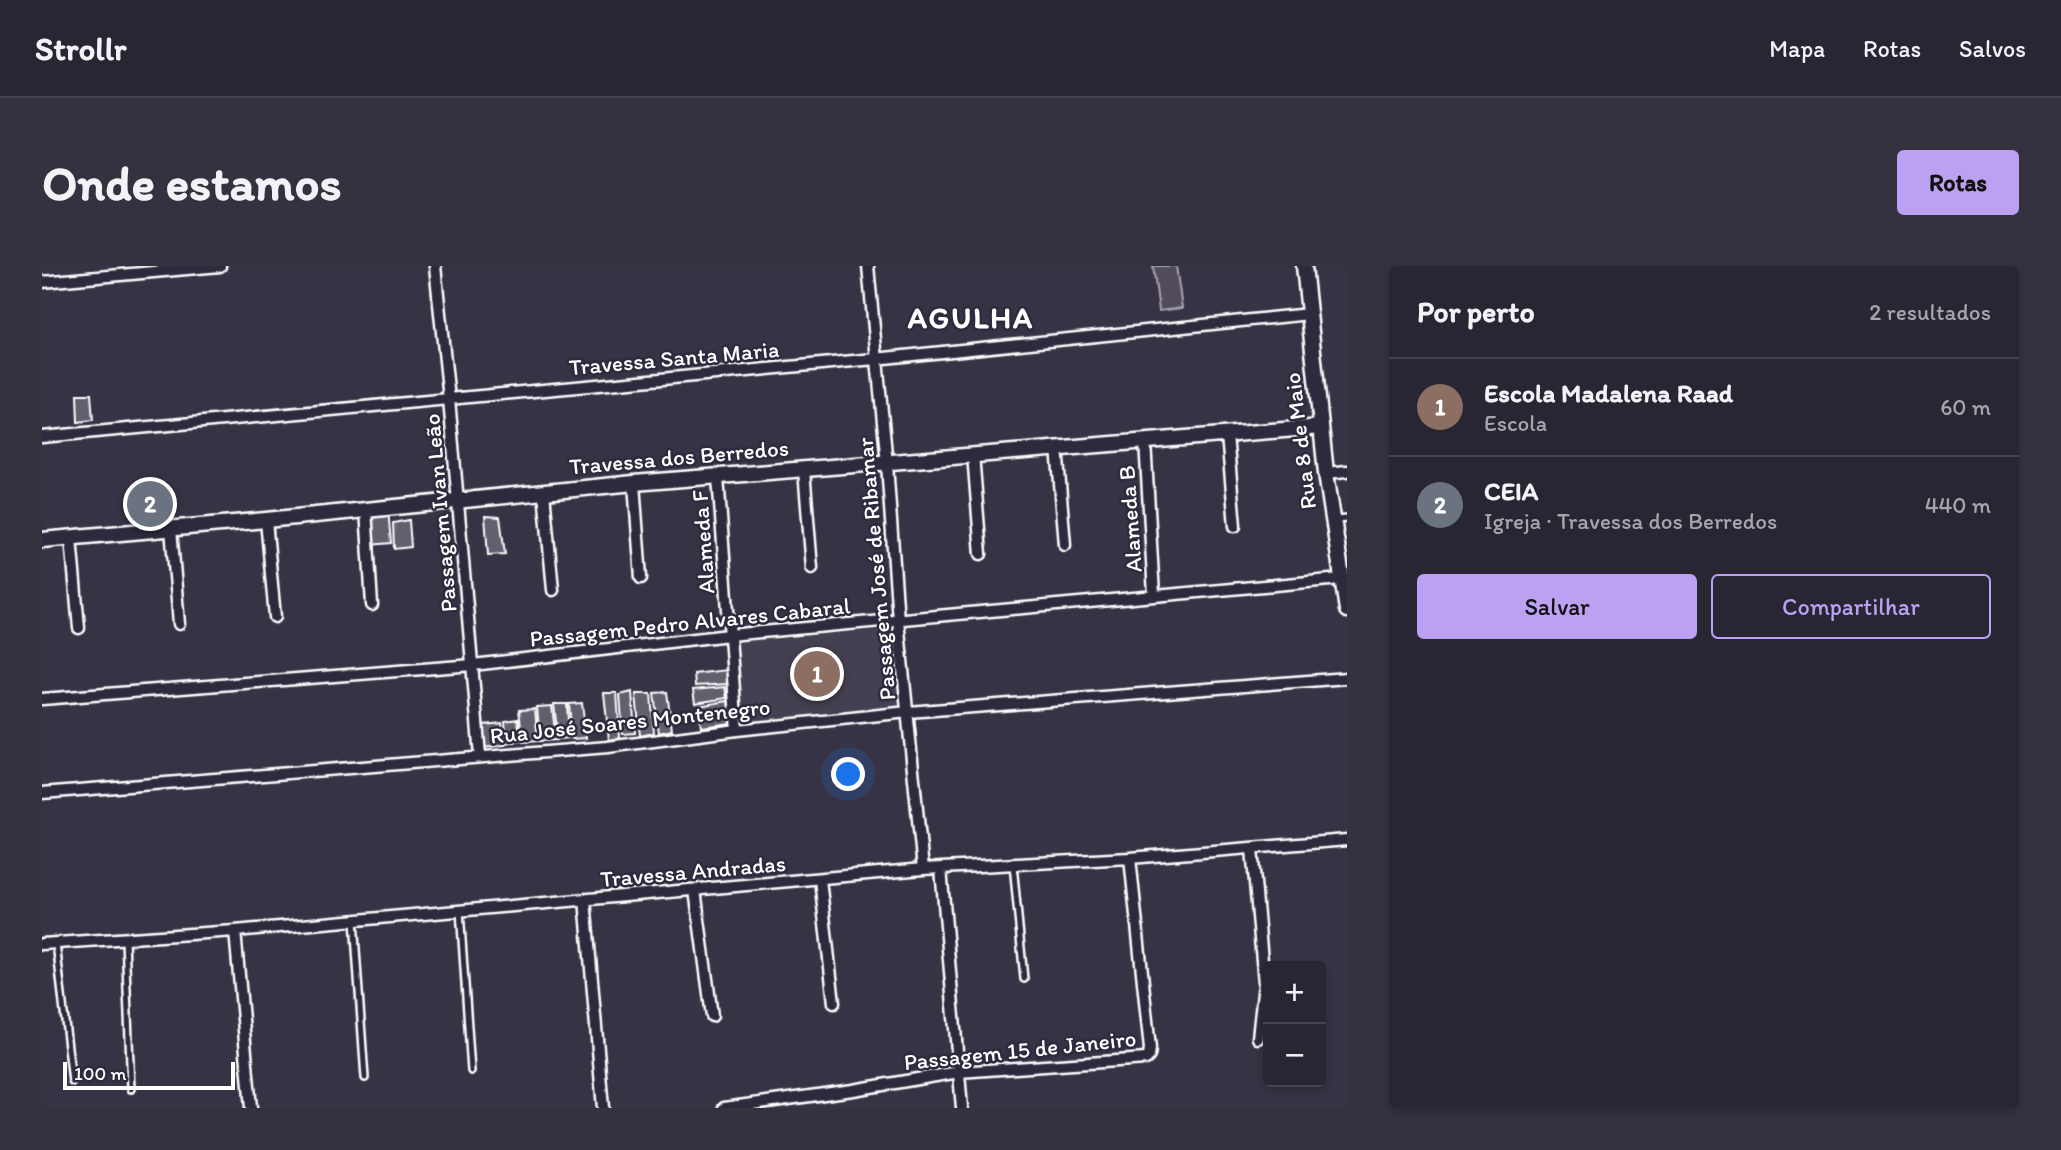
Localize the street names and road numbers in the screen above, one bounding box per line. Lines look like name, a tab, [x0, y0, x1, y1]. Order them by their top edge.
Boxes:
street label: Travessa Santa Maria	[568, 335, 780, 381]
street label: Rua 8 de Maio	[1278, 371, 1322, 511]
street label: Passagem Ivan Leão	[417, 413, 463, 613]
street label: Travessa dos Berredos	[568, 433, 790, 481]
street label: Passagem José de Ribamar	[851, 436, 901, 702]
street label: Alameda B	[1112, 465, 1148, 573]
street label: Alameda F	[685, 489, 721, 595]
street label: Passagem Pedro Alvares Cabaral	[528, 591, 852, 653]
street label: Rua José Soares Montenegro	[488, 692, 772, 750]
street label: Travessa Andradas	[599, 849, 787, 893]
street label: Passagem 15 de Janeiro	[902, 1024, 1138, 1076]

